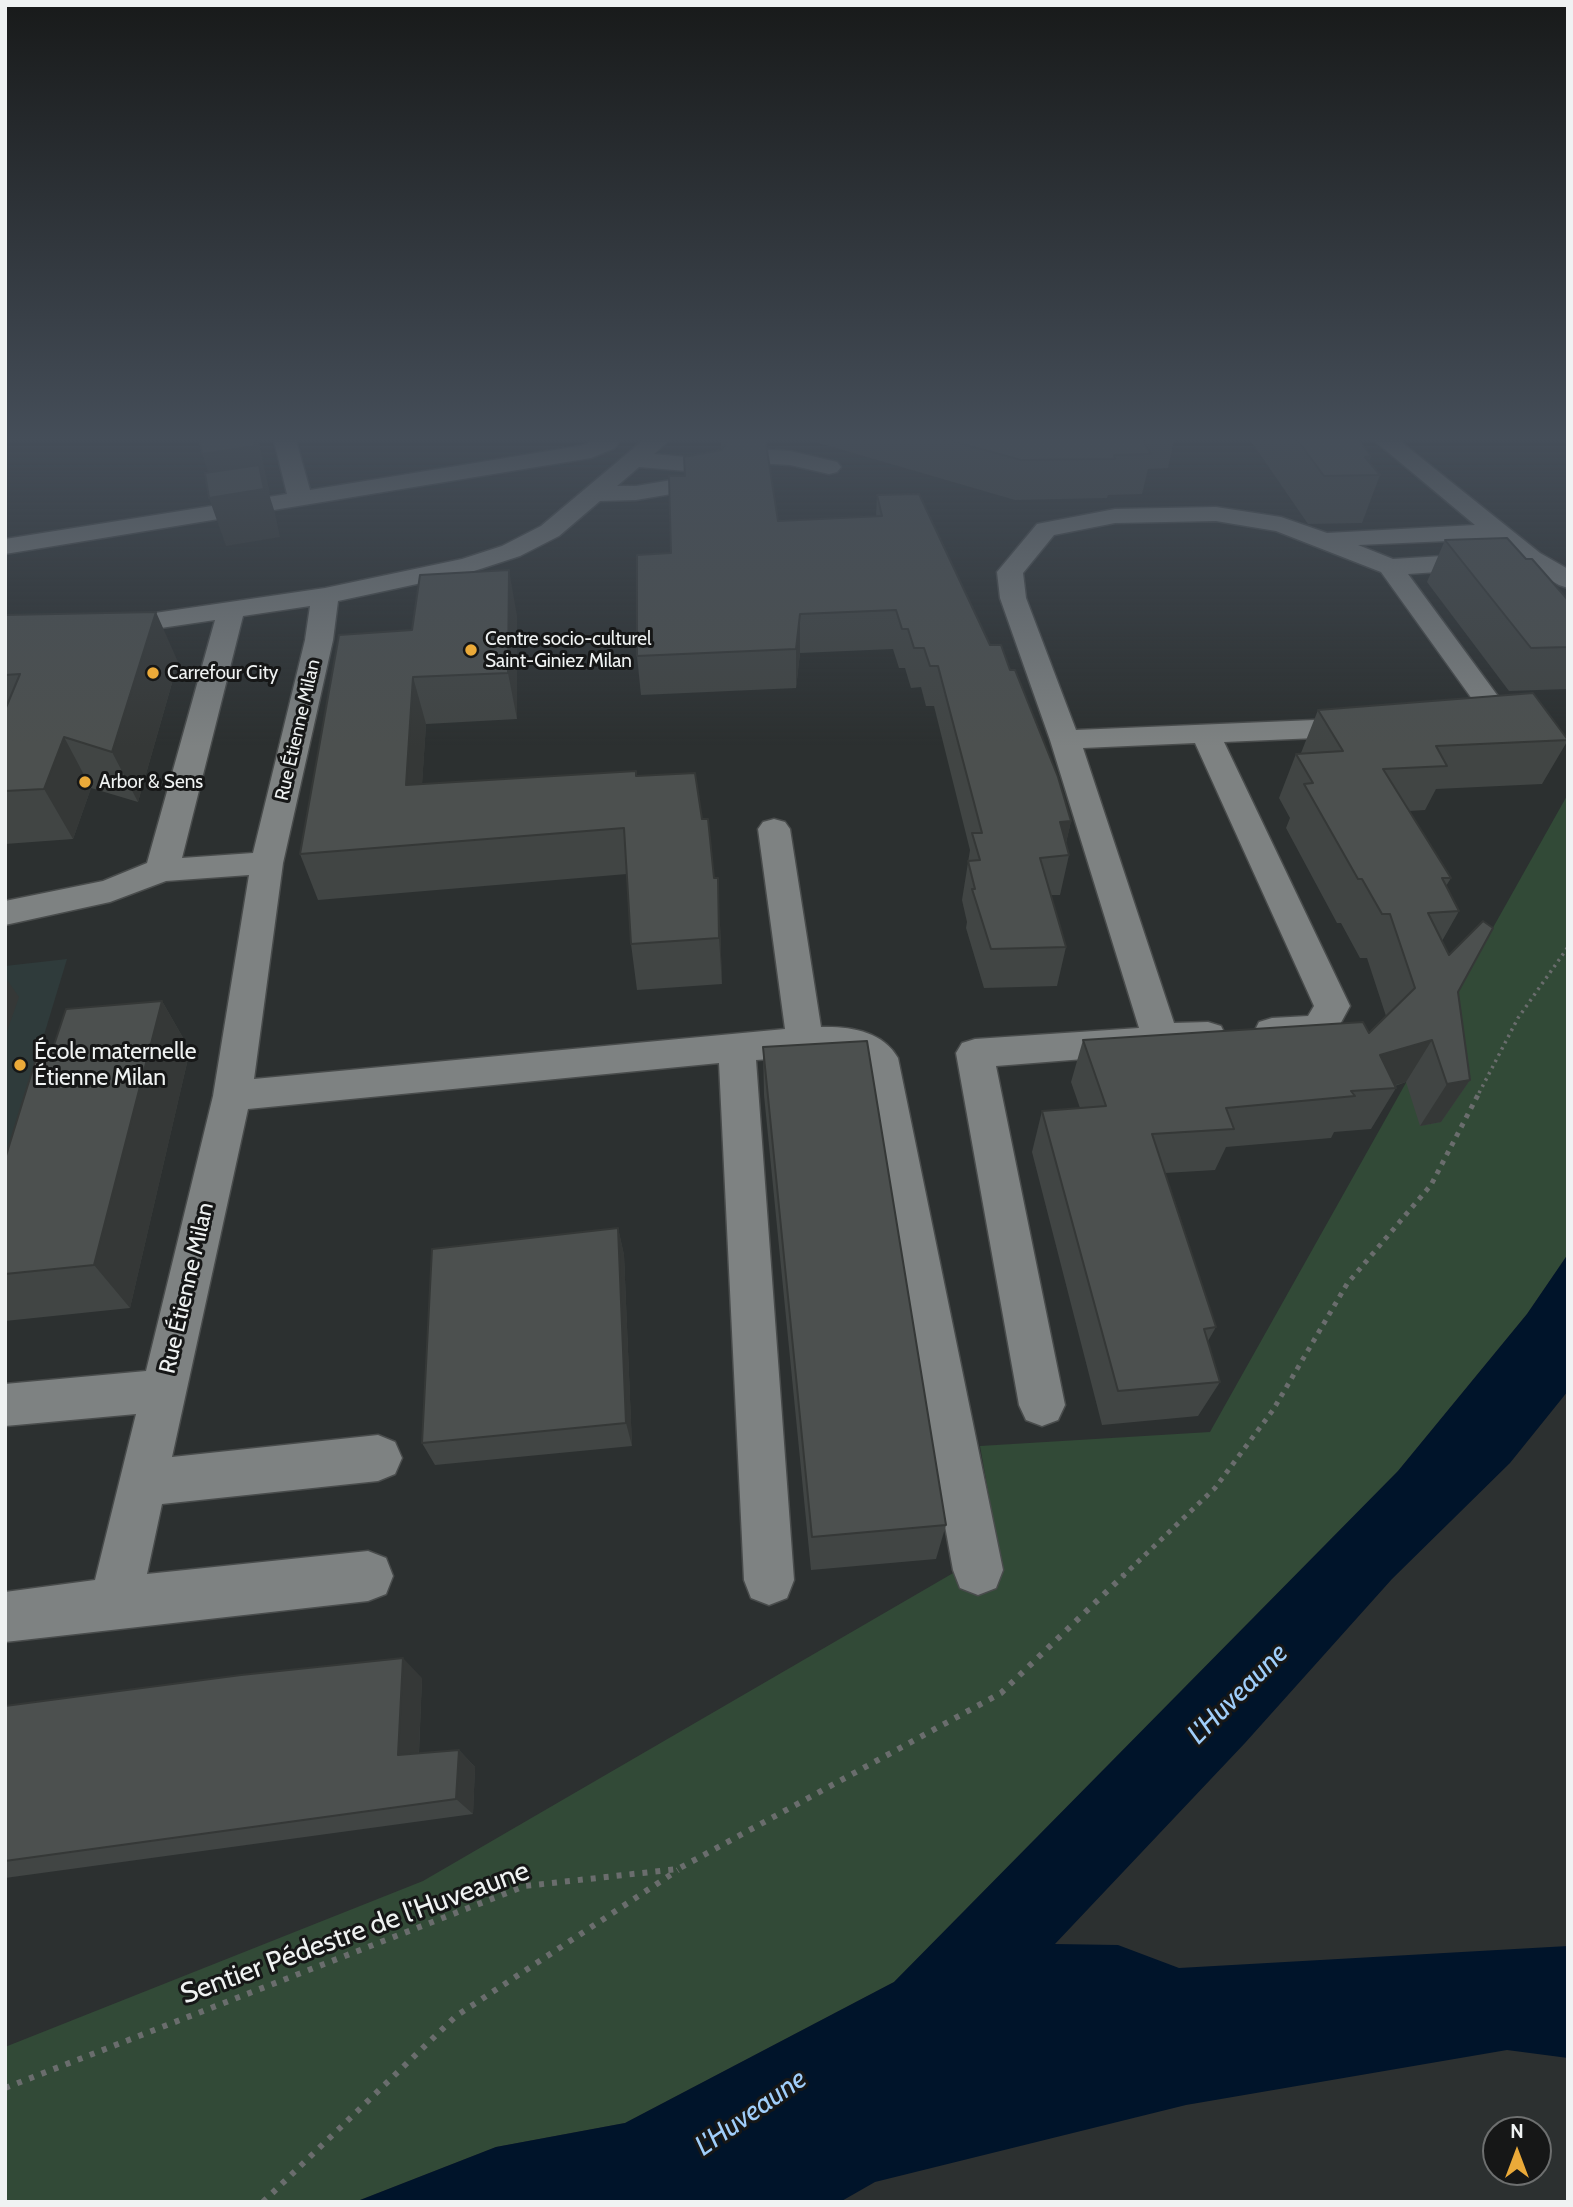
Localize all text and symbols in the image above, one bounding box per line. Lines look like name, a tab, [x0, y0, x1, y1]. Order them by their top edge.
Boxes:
place label: Centre socio-culturel Saint-Giniez Milan	[485, 628, 652, 672]
marker: Centre socio-culturel Saint-Giniez Milan	[463, 642, 479, 658]
street label: Rue Étienne Milan	[271, 657, 325, 803]
place label: Carrefour City	[167, 662, 278, 684]
marker: Carrefour City	[145, 665, 161, 681]
place label: Arbor & Sens	[99, 771, 203, 793]
marker: Arbor & Sens	[77, 774, 93, 790]
place label: École maternelle Étienne Milan	[34, 1038, 196, 1092]
marker: École maternelle Étienne Milan	[12, 1057, 28, 1073]
street label: Rue Étienne Milan	[154, 1200, 220, 1376]
water label: L'Huveaune	[1181, 1637, 1295, 1751]
street label: Sentier Pédestre de l'Huveaune	[176, 1854, 534, 2012]
water label: L'Huveaune	[689, 2062, 813, 2164]
north arrow	[1482, 2116, 1552, 2186]
text: N	[1510, 2120, 1524, 2143]

